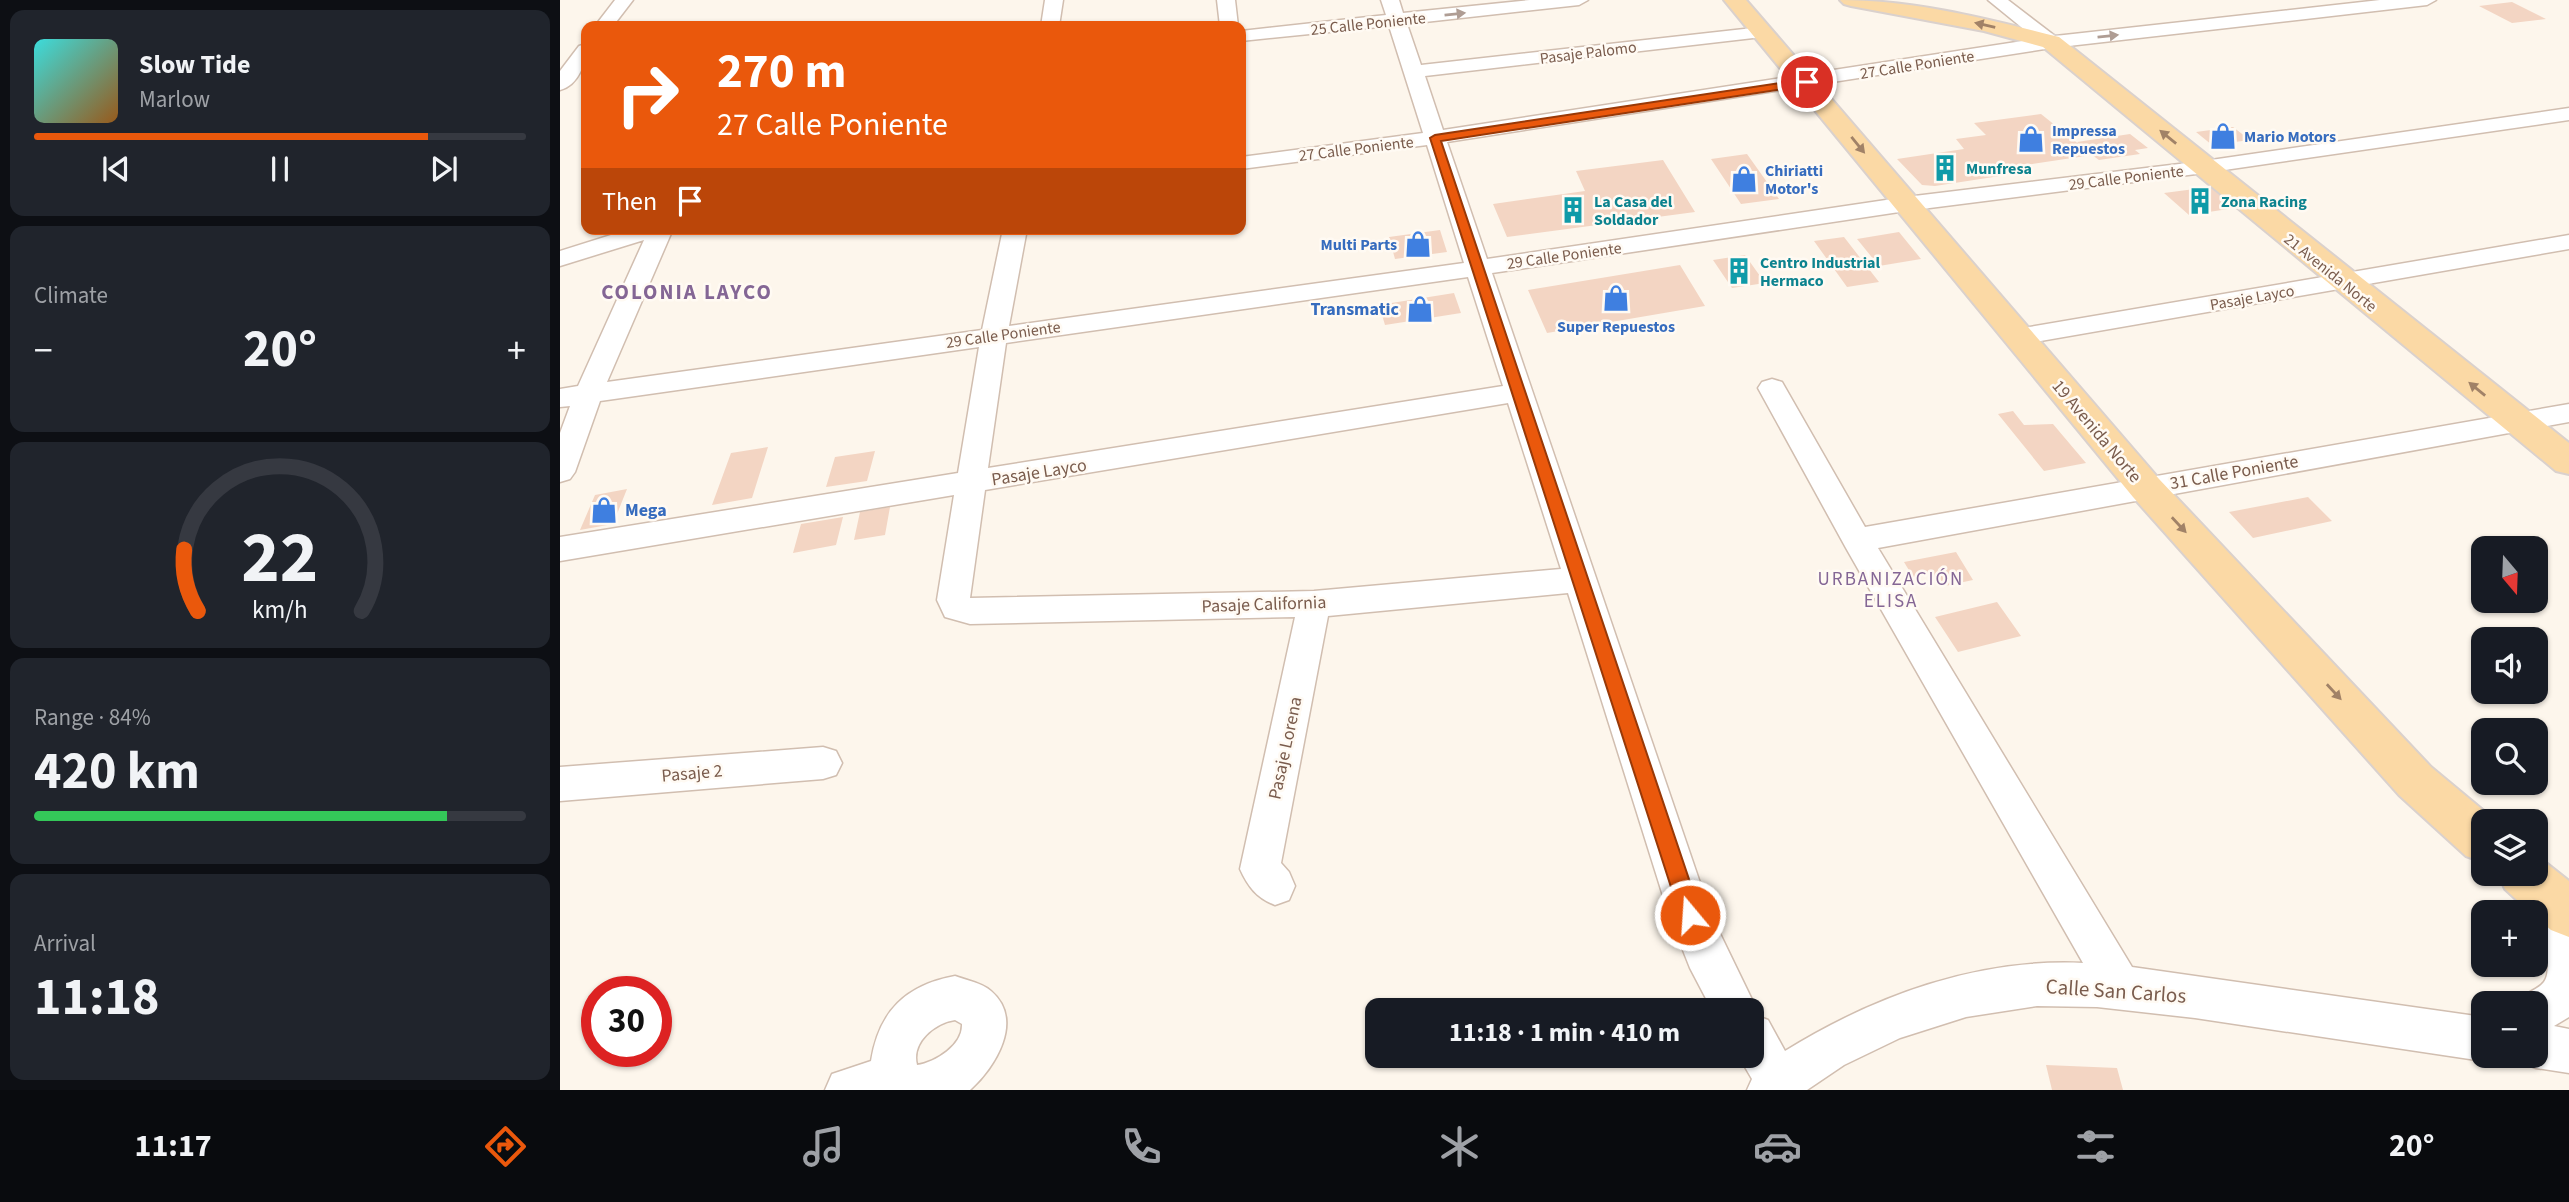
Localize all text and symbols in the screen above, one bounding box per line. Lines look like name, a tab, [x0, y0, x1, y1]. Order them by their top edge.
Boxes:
street label: 25 Calle Poniente	[1310, 7, 1427, 41]
one-way arrow	[1444, 8, 1466, 19]
one-way arrow	[1974, 19, 1996, 30]
one-way arrow	[2097, 30, 2119, 41]
street label: Pasaje Palomo	[1538, 36, 1638, 70]
text: 270 m	[717, 37, 846, 107]
street label: 27 Calle Poniente	[1858, 45, 1976, 85]
text: Slow Tide	[139, 46, 250, 83]
icon: right	[602, 49, 693, 140]
pin	[1777, 52, 1837, 112]
icon: arrive	[1788, 63, 1826, 101]
text: Marlow	[139, 83, 210, 116]
text: 27 Calle Poniente	[717, 102, 948, 148]
place label: Impressa Repuestos	[2052, 120, 2125, 160]
shop icon: Mario Motors	[2208, 121, 2238, 151]
shop icon: Impressa Repuestos	[2016, 124, 2046, 154]
place label: Mario Motors	[2244, 126, 2336, 148]
one-way arrow	[2159, 130, 2177, 145]
street label: 27 Calle Poniente	[1297, 131, 1415, 167]
one-way arrow	[1851, 136, 1866, 154]
icon: previous	[97, 150, 135, 188]
icon: pause	[261, 150, 299, 188]
icon: next	[425, 150, 463, 188]
building icon: Munfresa	[1930, 153, 1960, 183]
place label: Munfresa	[1966, 158, 2032, 180]
place label: Chiriatti Motor's	[1765, 160, 1823, 200]
street label: 29 Calle Poniente	[2067, 160, 2185, 196]
shop icon: Chiriatti Motor's	[1729, 164, 1759, 194]
icon: arrive	[671, 182, 709, 220]
text: Then	[602, 183, 657, 220]
building icon: Zona Racing	[2185, 186, 2215, 216]
place label: La Casa del Soldador	[1594, 191, 1673, 231]
place label: Zona Racing	[2221, 191, 2307, 213]
building icon: La Casa del Soldador	[1558, 195, 1588, 225]
street label: 21 Avenida Norte	[2279, 228, 2381, 317]
shop icon: Multi Parts	[1403, 229, 1433, 259]
place label: Multi Parts	[1321, 234, 1397, 256]
street label: 29 Calle Poniente	[1505, 237, 1623, 275]
place label: Centro Industrial Hermaco	[1760, 252, 1881, 292]
building icon: Centro Industrial Hermaco	[1724, 256, 1754, 286]
district label: COLONIA LAYCO	[601, 277, 773, 307]
text: Climate	[34, 279, 108, 312]
street label: Pasaje Layco	[2208, 280, 2296, 316]
shop icon: Super Repuestos	[1601, 283, 1631, 313]
shop icon: Transmatic	[1405, 294, 1435, 324]
place label: Transmatic	[1310, 297, 1400, 322]
text: 20°	[243, 313, 317, 387]
street label: 29 Calle Poniente	[944, 316, 1062, 354]
place label: Super Repuestos	[1557, 316, 1675, 338]
text: −	[34, 324, 53, 378]
text: +	[507, 324, 526, 378]
street label: 19 Avenida Norte	[2046, 374, 2147, 488]
one-way arrow	[2469, 382, 2486, 397]
street label: 31 Calle Poniente	[2168, 449, 2300, 496]
street label: Pasaje Layco	[990, 453, 1088, 492]
shop icon: Mega	[589, 495, 619, 525]
place label: Mega	[625, 498, 667, 523]
text: 22	[242, 506, 318, 610]
one-way arrow	[2171, 516, 2187, 533]
north arrow	[2471, 536, 2548, 612]
map controls	[2471, 536, 2548, 1068]
district label: URBANIZACIÓN ELISA	[1818, 566, 1964, 615]
street label: Pasaje California	[1201, 590, 1327, 619]
text: km/h	[252, 592, 308, 628]
button: sound	[2471, 627, 2548, 704]
one-way arrow	[2325, 683, 2341, 700]
street label: Pasaje Lorena	[1262, 694, 1309, 802]
text: Range · 84%	[34, 701, 151, 734]
button: search	[2471, 718, 2548, 795]
text: 420 km	[34, 735, 200, 809]
street label: Pasaje 2	[661, 758, 724, 789]
button: layers	[2471, 809, 2548, 886]
position arrow	[1653, 878, 1727, 952]
button: +	[2471, 900, 2548, 977]
text: Arrival	[34, 927, 96, 960]
text: 11:18	[34, 961, 159, 1035]
street label: Calle San Carlos	[2045, 971, 2187, 1011]
speed limit sign: 30	[581, 976, 672, 1067]
button: −	[2471, 991, 2548, 1068]
text: 11:18 · 1 min · 410 m	[1449, 1014, 1680, 1051]
icon: directions	[481, 1122, 530, 1171]
icon: music	[799, 1122, 848, 1171]
icon: phone	[1117, 1122, 1166, 1171]
icon: climate	[1435, 1122, 1484, 1171]
icon: car	[1753, 1122, 1802, 1171]
icon: filters	[2071, 1122, 2120, 1171]
text: 11:17	[135, 1123, 212, 1169]
text: 20°	[2389, 1123, 2434, 1169]

